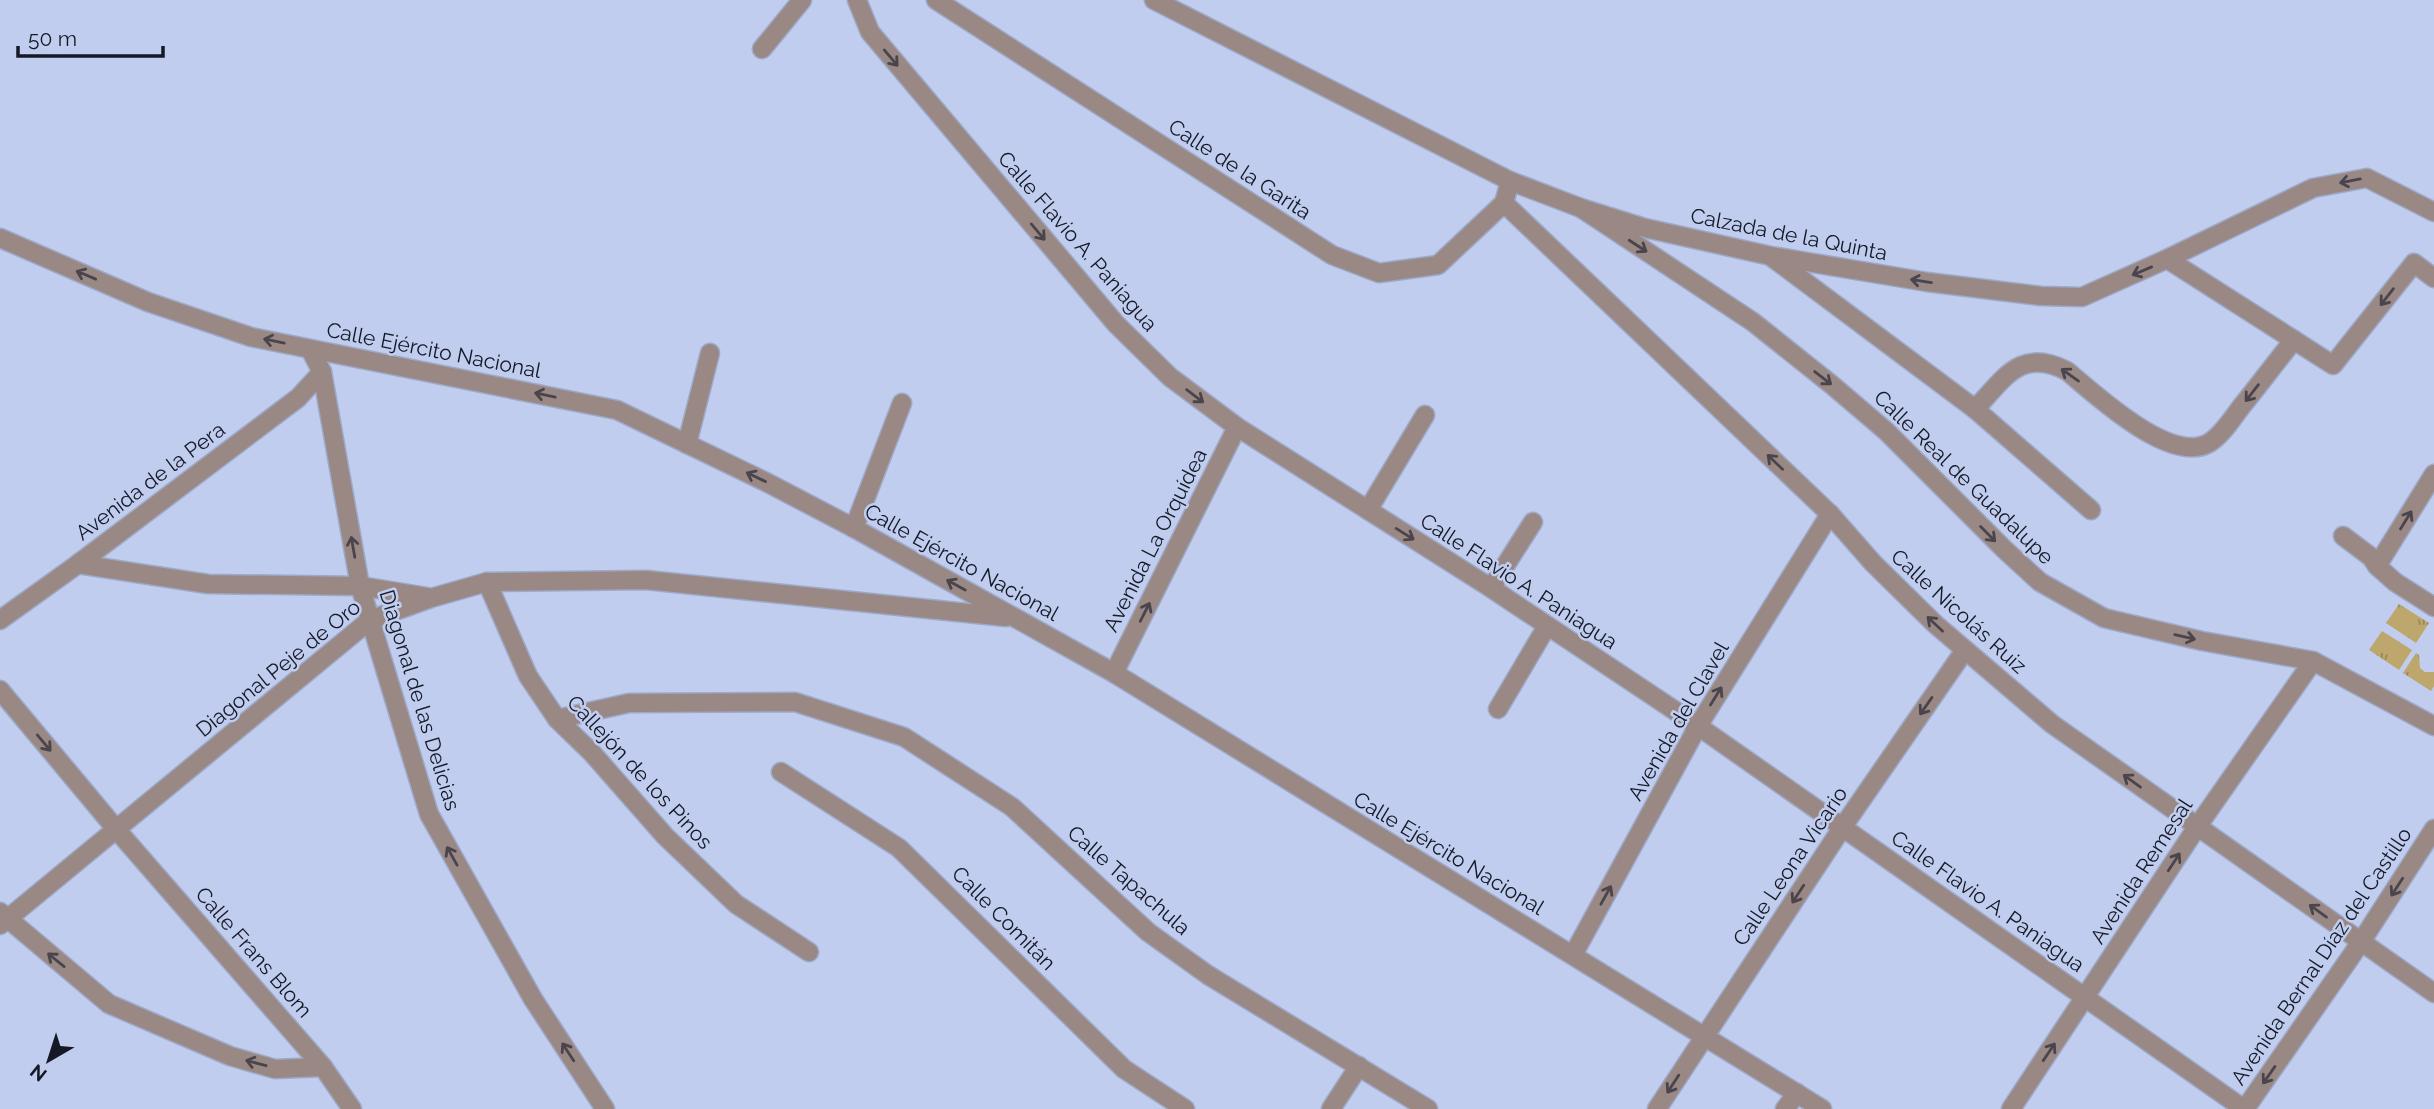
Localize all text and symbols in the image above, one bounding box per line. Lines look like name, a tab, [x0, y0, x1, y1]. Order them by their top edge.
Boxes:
scale bar	[18, 14, 163, 58]
text: 50 m	[28, 26, 77, 51]
one-way arrow	[883, 49, 899, 67]
street label: Calle de la Garita	[1164, 114, 1316, 224]
street label: Calle Flavio A. Paniagua	[993, 146, 1163, 336]
one-way arrow	[2339, 175, 2362, 188]
street label: Calzada de la Quinta	[1689, 203, 1889, 265]
one-way arrow	[1030, 223, 1046, 241]
one-way arrow	[1627, 239, 1647, 253]
one-way arrow	[2132, 265, 2153, 278]
one-way arrow	[75, 268, 97, 281]
one-way arrow	[1910, 274, 1933, 287]
one-way arrow	[2379, 288, 2395, 306]
street label: Calle Ejército Nacional	[325, 317, 544, 383]
one-way arrow	[263, 334, 286, 348]
one-way arrow	[2061, 368, 2080, 382]
one-way arrow	[1813, 370, 1832, 385]
one-way arrow	[2244, 384, 2260, 402]
street label: Calle Real de Guadalupe	[1869, 385, 2059, 569]
one-way arrow	[534, 388, 557, 402]
one-way arrow	[1185, 388, 1204, 403]
street label: Avenida de la Pera	[70, 417, 230, 545]
street label: Avenida La Orquídea	[1098, 444, 1212, 636]
one-way arrow	[1767, 454, 1784, 471]
one-way arrow	[746, 470, 767, 484]
street label: Calle Ejército Nacional	[861, 498, 1064, 626]
street label: Calle Flavio A. Paniagua	[1416, 508, 1622, 654]
one-way arrow	[2399, 511, 2413, 531]
one-way arrow	[1979, 525, 1996, 542]
one-way arrow	[1395, 527, 1415, 541]
one-way arrow	[346, 536, 360, 559]
street label: Calle Nicolás Ruiz	[1886, 544, 2032, 678]
one-way arrow	[947, 578, 967, 592]
street label: Diagonal de las Delicias	[375, 587, 465, 813]
street label: Diagonal Peje de Oro	[191, 594, 365, 742]
one-way arrow	[1138, 602, 1152, 623]
one-way arrow	[1927, 615, 1944, 632]
one-way arrow	[2173, 631, 2196, 644]
street label: Avenida del Clavel	[1622, 637, 1734, 805]
one-way arrow	[1710, 686, 1724, 706]
street label: Callejón de los Pinos	[562, 690, 718, 854]
one-way arrow	[1919, 696, 1933, 715]
one-way arrow	[36, 733, 52, 751]
one-way arrow	[2123, 774, 2142, 788]
street label: Calle Leona Vicario	[1728, 782, 1852, 950]
street label: Calle Ejército Nacional	[1349, 786, 1549, 920]
street label: Avenida Remesal	[2085, 794, 2197, 948]
street label: Calle Tapachula	[1063, 820, 1195, 940]
street label: Avenida Bernal Díaz del Castillo	[2225, 822, 2417, 1090]
street label: Calle Flavio A. Paniagua	[1887, 825, 2089, 977]
one-way arrow	[445, 846, 458, 867]
one-way arrow	[2167, 853, 2181, 872]
street label: Calle Comitán	[947, 861, 1061, 975]
one-way arrow	[2389, 876, 2403, 896]
street label: Calle Frans Blom	[191, 882, 317, 1022]
one-way arrow	[1791, 884, 1806, 903]
one-way arrow	[1599, 885, 1613, 905]
one-way arrow	[2309, 904, 2328, 919]
one-way arrow	[47, 952, 65, 968]
north arrow	[14, 1025, 84, 1095]
one-way arrow	[560, 1043, 575, 1062]
one-way arrow	[2042, 1043, 2056, 1062]
one-way arrow	[245, 1056, 267, 1069]
text: N	[26, 1060, 51, 1086]
one-way arrow	[2262, 1065, 2276, 1084]
one-way arrow	[1666, 1074, 1680, 1093]

